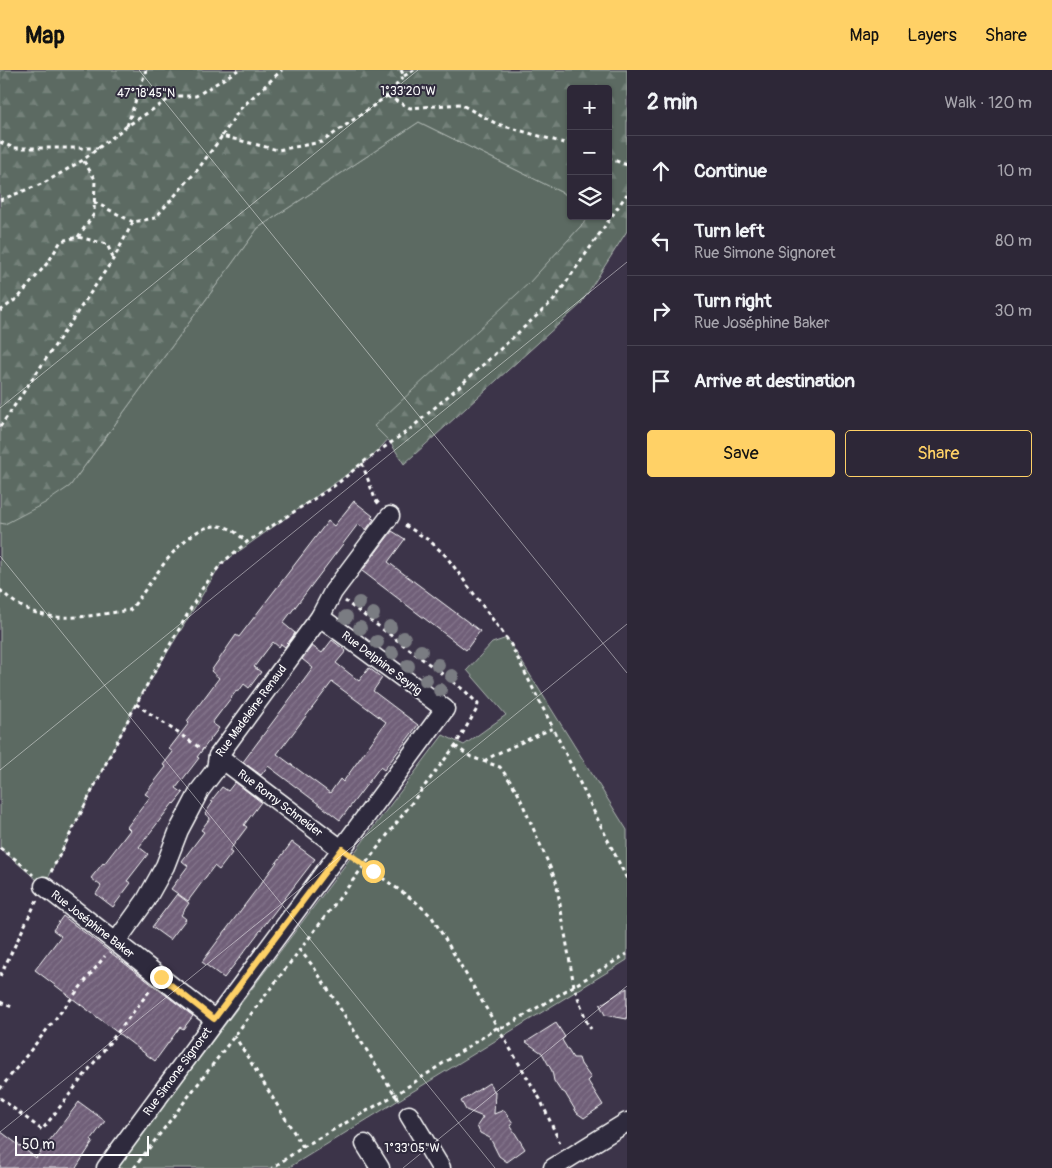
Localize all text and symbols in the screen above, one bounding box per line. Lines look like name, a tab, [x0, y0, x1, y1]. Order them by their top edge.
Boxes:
text: Map	[25, 21, 65, 50]
text: Map	[850, 24, 879, 47]
text: Layers	[907, 24, 957, 47]
text: Share	[985, 24, 1027, 47]
text: 1°33'20"W	[380, 84, 436, 99]
map controls	[567, 85, 612, 220]
button: +	[567, 85, 612, 130]
text: 47°18'45"N	[117, 86, 175, 101]
text: 2 min	[647, 89, 697, 116]
text: Walk · 120 m	[944, 93, 1032, 113]
button: −	[567, 130, 612, 175]
icon: ahead	[647, 157, 675, 185]
text: Continue	[694, 159, 767, 183]
text: 10 m	[997, 161, 1032, 181]
button: layers	[567, 175, 612, 220]
text: Turn left	[694, 219, 764, 243]
icon: left	[647, 227, 675, 255]
text: 80 m	[995, 231, 1032, 251]
text: Rue Simone Signoret	[694, 243, 835, 263]
text: Turn right	[694, 289, 772, 313]
icon: right	[647, 297, 675, 325]
text: 30 m	[994, 301, 1032, 321]
text: Rue Joséphine Baker	[694, 313, 830, 333]
icon: arrive	[647, 367, 675, 395]
text: Arrive at destination	[694, 369, 855, 393]
button: Save	[647, 430, 835, 477]
button: Share	[845, 430, 1032, 477]
street label: Rue Delphine Seyrig	[338, 628, 425, 699]
street label: Rue Madeleine Renaud	[213, 662, 290, 760]
street label: Rue Romy Schneider	[234, 766, 326, 841]
route start	[362, 860, 385, 883]
street label: Rue Joséphine Baker	[48, 887, 138, 962]
route end	[150, 966, 173, 989]
street label: Rue Simone Signoret	[140, 1024, 215, 1119]
scale bar	[15, 1133, 149, 1156]
text: 50 m	[22, 1136, 55, 1153]
text: 1°33'05"W	[384, 1141, 440, 1156]

